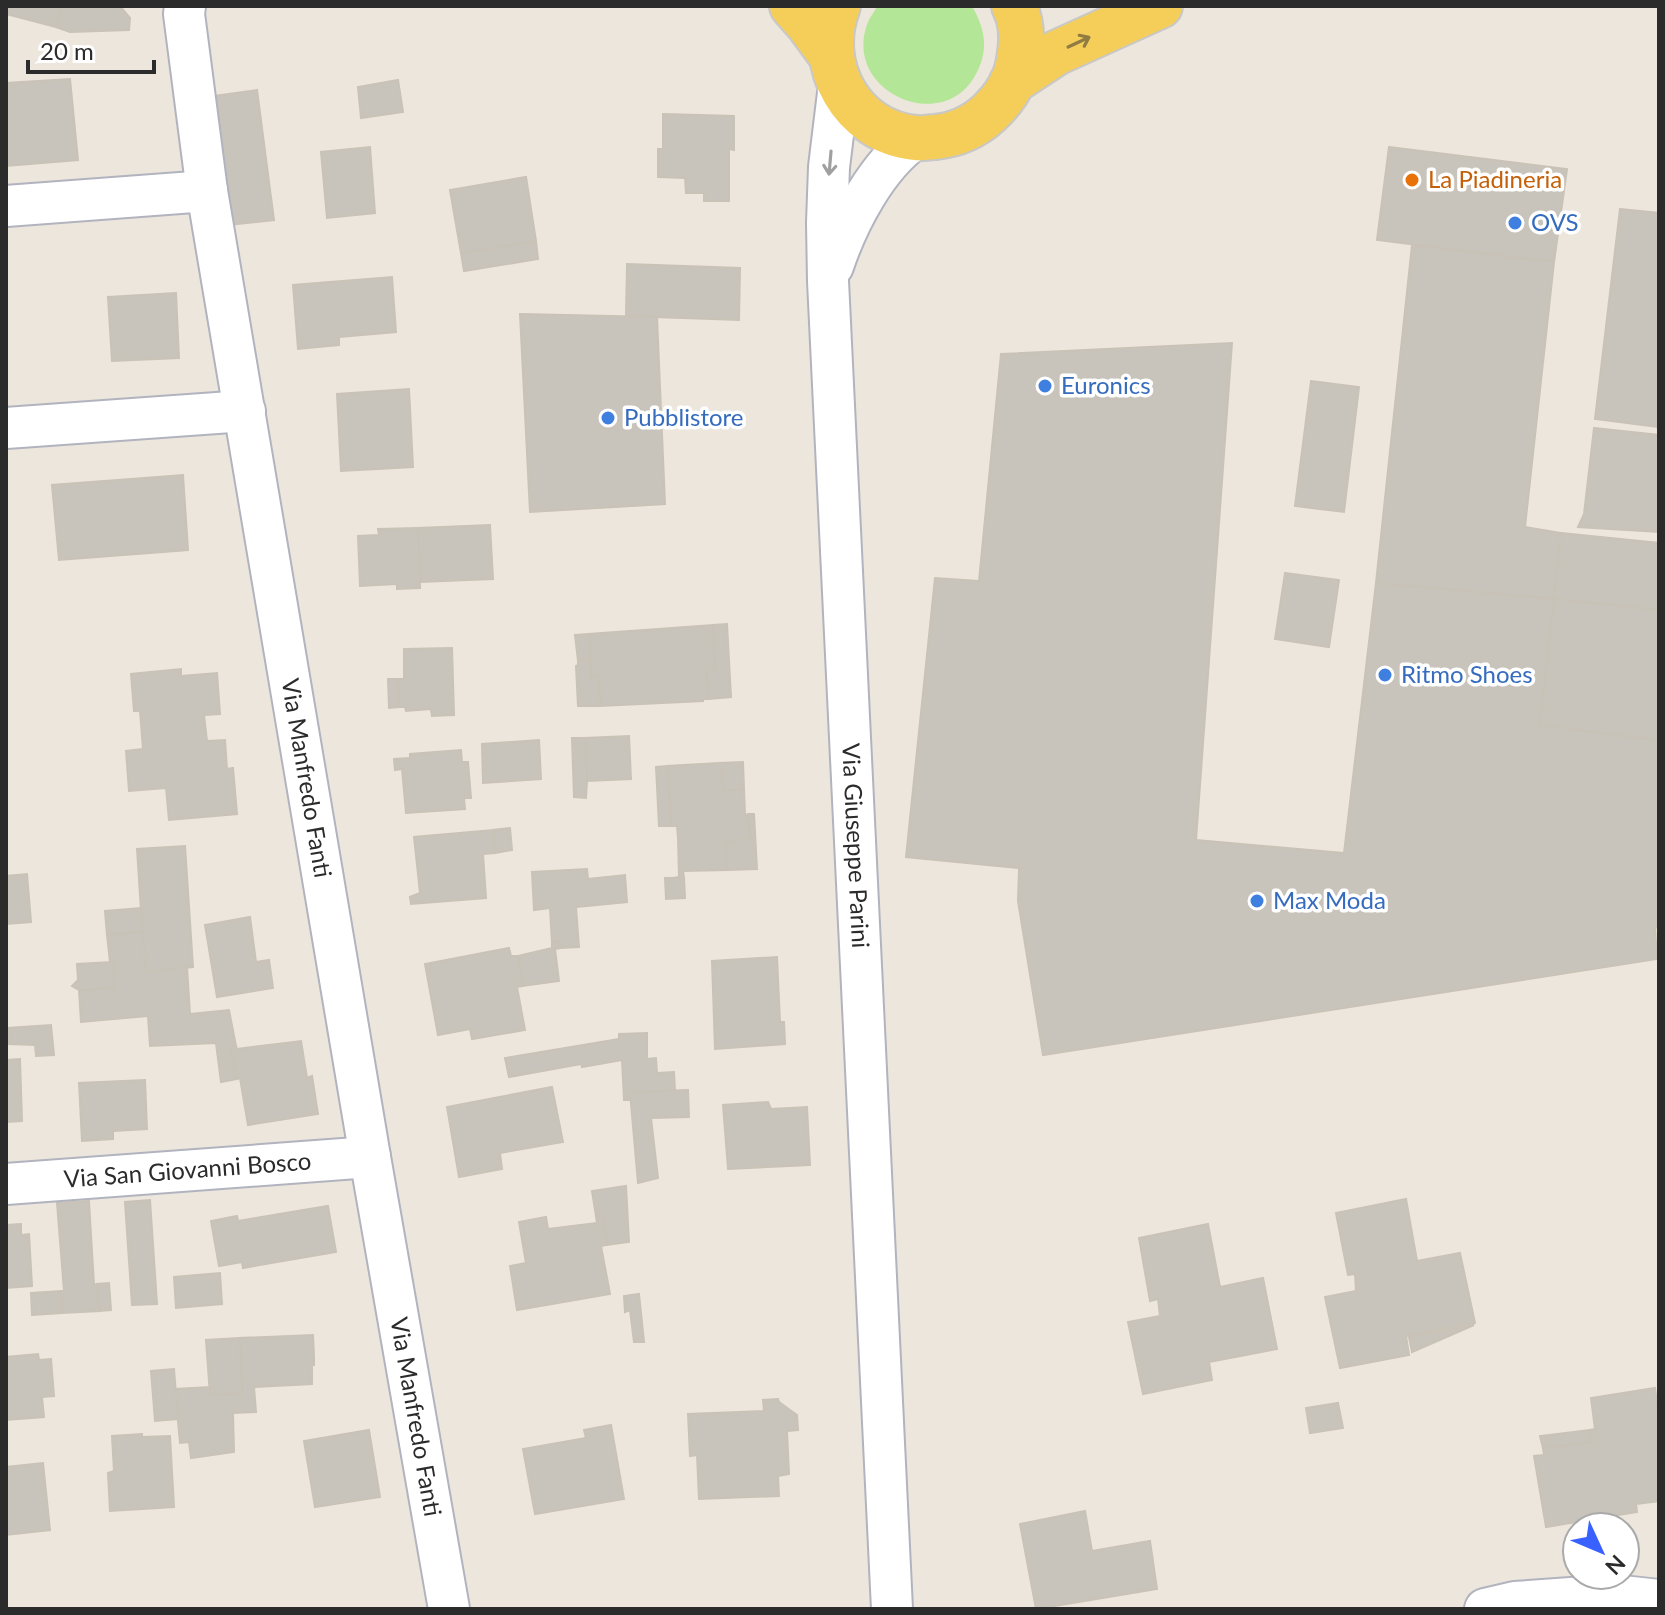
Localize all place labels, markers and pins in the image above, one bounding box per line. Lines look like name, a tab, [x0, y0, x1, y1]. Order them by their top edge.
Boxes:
place label: La Piadineria	[1428, 164, 1562, 193]
marker: La Piadineria	[1403, 171, 1421, 189]
place label: OVS	[1531, 207, 1579, 236]
marker: OVS	[1506, 214, 1524, 232]
place label: Euronics	[1061, 370, 1151, 399]
marker: Euronics	[1036, 377, 1054, 395]
place label: Pubblistore	[624, 402, 743, 431]
marker: Pubblistore	[599, 409, 617, 427]
place label: Ritmo Shoes	[1401, 659, 1533, 688]
marker: Ritmo Shoes	[1376, 666, 1394, 684]
place label: Max Moda	[1273, 885, 1386, 914]
marker: Max Moda	[1248, 892, 1266, 910]

